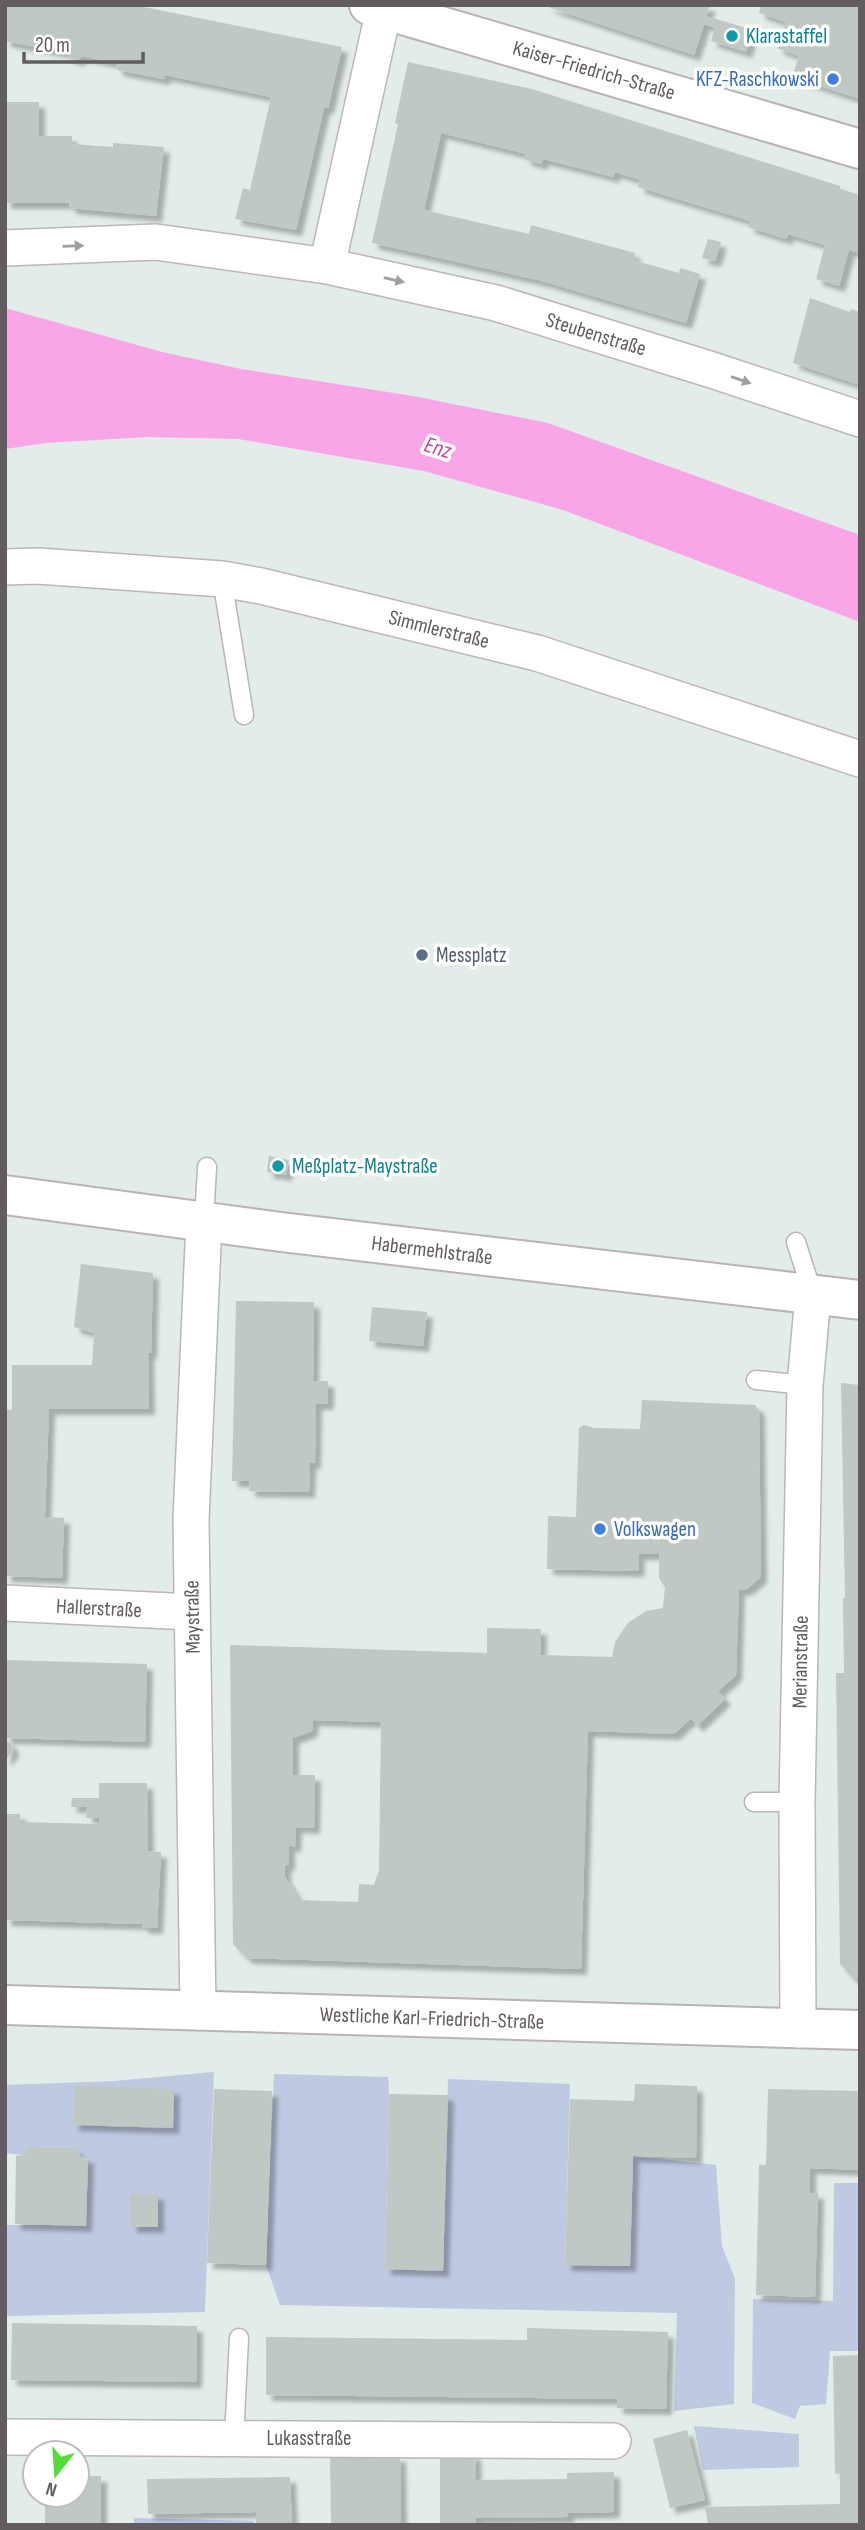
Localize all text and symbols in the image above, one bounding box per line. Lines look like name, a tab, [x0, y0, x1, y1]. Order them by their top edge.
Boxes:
scale bar	[24, 21, 144, 65]
place label: Klarastaffel	[746, 24, 827, 49]
marker: Klarastaffel	[724, 28, 740, 44]
text: 20 m	[35, 33, 70, 58]
street label: Kaiser-Friedrich-Straße	[510, 35, 678, 106]
place label: KFZ-Raschkowski	[696, 67, 819, 92]
marker: KFZ-Raschkowski	[825, 71, 841, 87]
one-way arrow	[63, 240, 85, 251]
one-way arrow	[383, 275, 405, 286]
street label: Steubenstraße	[543, 307, 649, 362]
one-way arrow	[730, 375, 751, 386]
water label: Enz	[421, 431, 456, 466]
street label: Simmlerstraße	[386, 605, 492, 654]
place label: Messplatz	[436, 943, 507, 968]
marker: Messplatz	[414, 947, 430, 963]
place label: Meßplatz-Maystraße	[292, 1154, 438, 1179]
marker: Meßplatz-Maystraße	[270, 1158, 286, 1174]
street label: Habermehlstraße	[370, 1231, 494, 1270]
place label: Volkswagen	[614, 1517, 696, 1542]
marker: Volkswagen	[592, 1521, 608, 1537]
street label: Maystraße	[179, 1580, 206, 1654]
street label: Hallerstraße	[56, 1594, 142, 1623]
street label: Merianstraße	[787, 1615, 814, 1709]
street label: Westliche Karl-Friedrich-Straße	[319, 2002, 545, 2035]
street label: Lukasstraße	[267, 2426, 351, 2451]
north arrow	[21, 2439, 91, 2509]
text: N	[43, 2476, 60, 2501]

